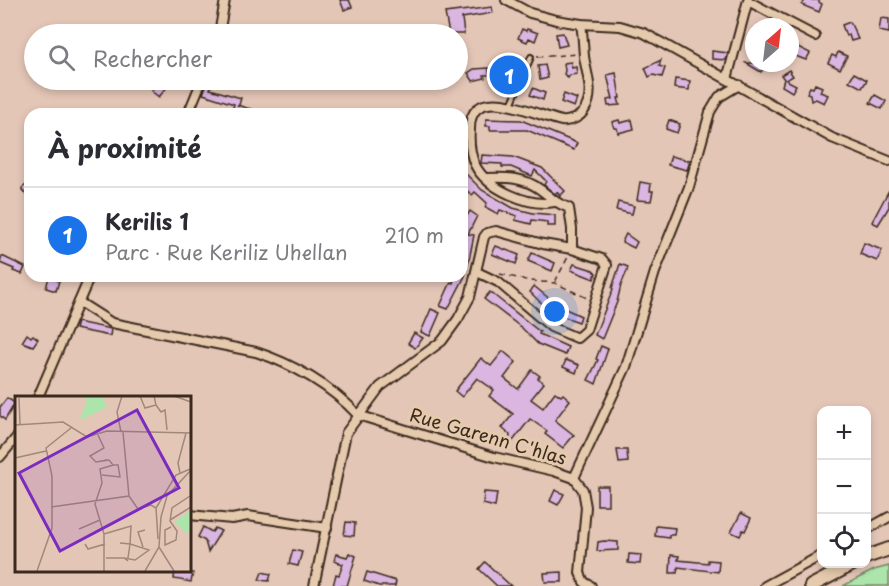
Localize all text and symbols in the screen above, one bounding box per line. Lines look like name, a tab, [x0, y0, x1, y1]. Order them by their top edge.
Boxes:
north arrow	[745, 18, 799, 72]
search box	[24, 24, 468, 90]
icon: search	[45, 41, 78, 74]
text: Rechercher	[93, 41, 212, 74]
pin: 1	[490, 52, 528, 98]
text: À proximité	[48, 128, 202, 167]
text: Kerilis 1	[105, 204, 189, 237]
text: 1	[63, 220, 72, 250]
text: 210 m	[385, 220, 444, 250]
text: Parc · Rue Keriliz Uhellan	[105, 237, 348, 267]
your location	[540, 297, 569, 326]
inset map	[15, 396, 190, 571]
street label: Rue Garenn C'hlas	[407, 400, 570, 471]
map controls	[817, 406, 871, 568]
button: +	[817, 406, 871, 460]
button: −	[817, 460, 871, 514]
button: locate	[817, 514, 871, 568]

